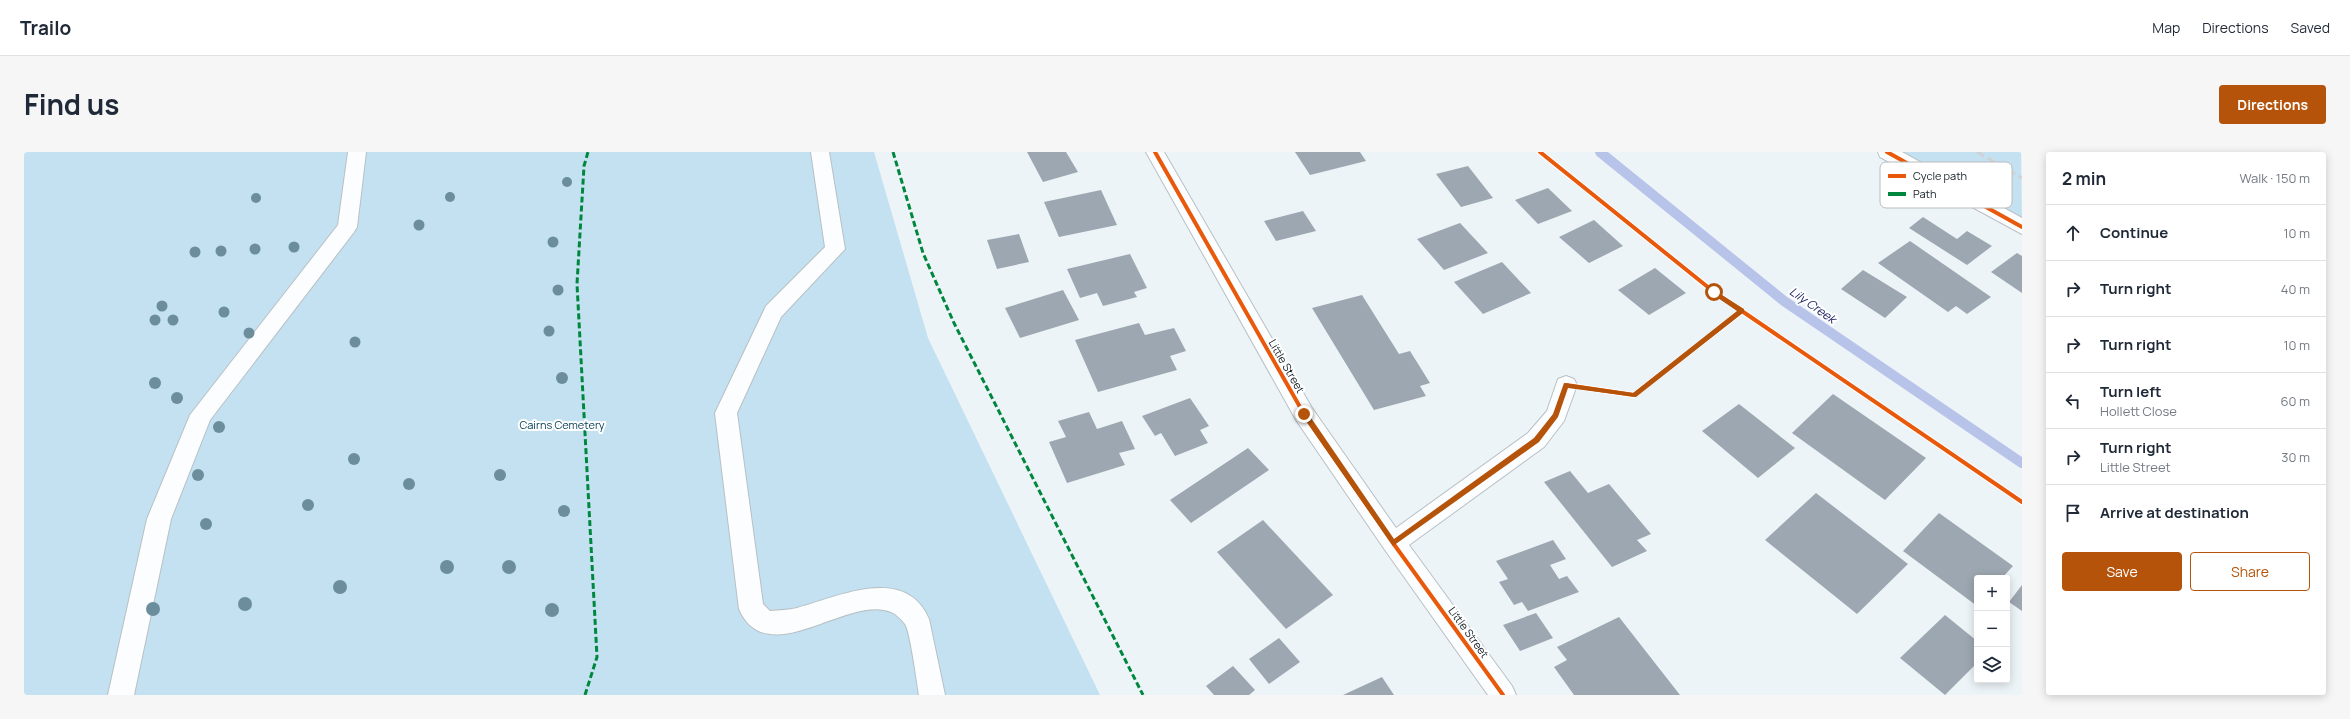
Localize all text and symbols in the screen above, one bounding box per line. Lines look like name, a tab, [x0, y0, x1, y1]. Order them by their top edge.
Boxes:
text: Trailo	[20, 15, 71, 41]
text: Map	[2152, 18, 2180, 37]
text: Directions	[2202, 18, 2269, 37]
text: Saved	[2291, 18, 2330, 37]
text: Find us	[24, 85, 119, 123]
button: Directions	[2219, 85, 2326, 124]
legend	[1880, 162, 2012, 208]
text: 2 min	[2062, 167, 2106, 190]
text: Cycle path	[1913, 168, 1967, 183]
text: Walk · 150 m	[2239, 169, 2310, 187]
text: Path	[1913, 186, 1936, 201]
icon: ahead	[2062, 222, 2084, 244]
text: Continue	[2100, 222, 2168, 243]
text: 10 m	[2283, 224, 2310, 242]
icon: right	[2062, 278, 2084, 300]
text: Turn right	[2100, 278, 2171, 299]
text: 40 m	[2281, 280, 2310, 298]
route start	[1705, 283, 1723, 301]
water label: Lily Creek	[1786, 283, 1841, 328]
icon: right	[2062, 334, 2084, 356]
text: Turn right	[2100, 334, 2171, 355]
street label: Little Street	[1266, 336, 1308, 396]
text: 10 m	[2283, 336, 2310, 354]
text: Turn left	[2100, 381, 2162, 402]
icon: left	[2062, 390, 2084, 412]
text: 60 m	[2280, 392, 2310, 410]
text: Hollett Close	[2100, 402, 2177, 420]
route end	[1295, 405, 1313, 423]
park label: Cairns Cemetery	[519, 417, 605, 432]
text: Turn right	[2100, 437, 2171, 458]
icon: right	[2062, 446, 2084, 468]
text: 30 m	[2281, 448, 2310, 466]
text: Little Street	[2100, 458, 2171, 476]
icon: arrive	[2062, 502, 2084, 524]
text: Arrive at destination	[2100, 502, 2249, 523]
button: Save	[2062, 552, 2182, 591]
button: Share	[2190, 552, 2310, 591]
map controls	[1974, 575, 2010, 683]
button: +	[1974, 575, 2010, 611]
street label: Little Street	[1445, 603, 1493, 661]
button: −	[1974, 611, 2010, 647]
button: layers	[1974, 647, 2010, 683]

